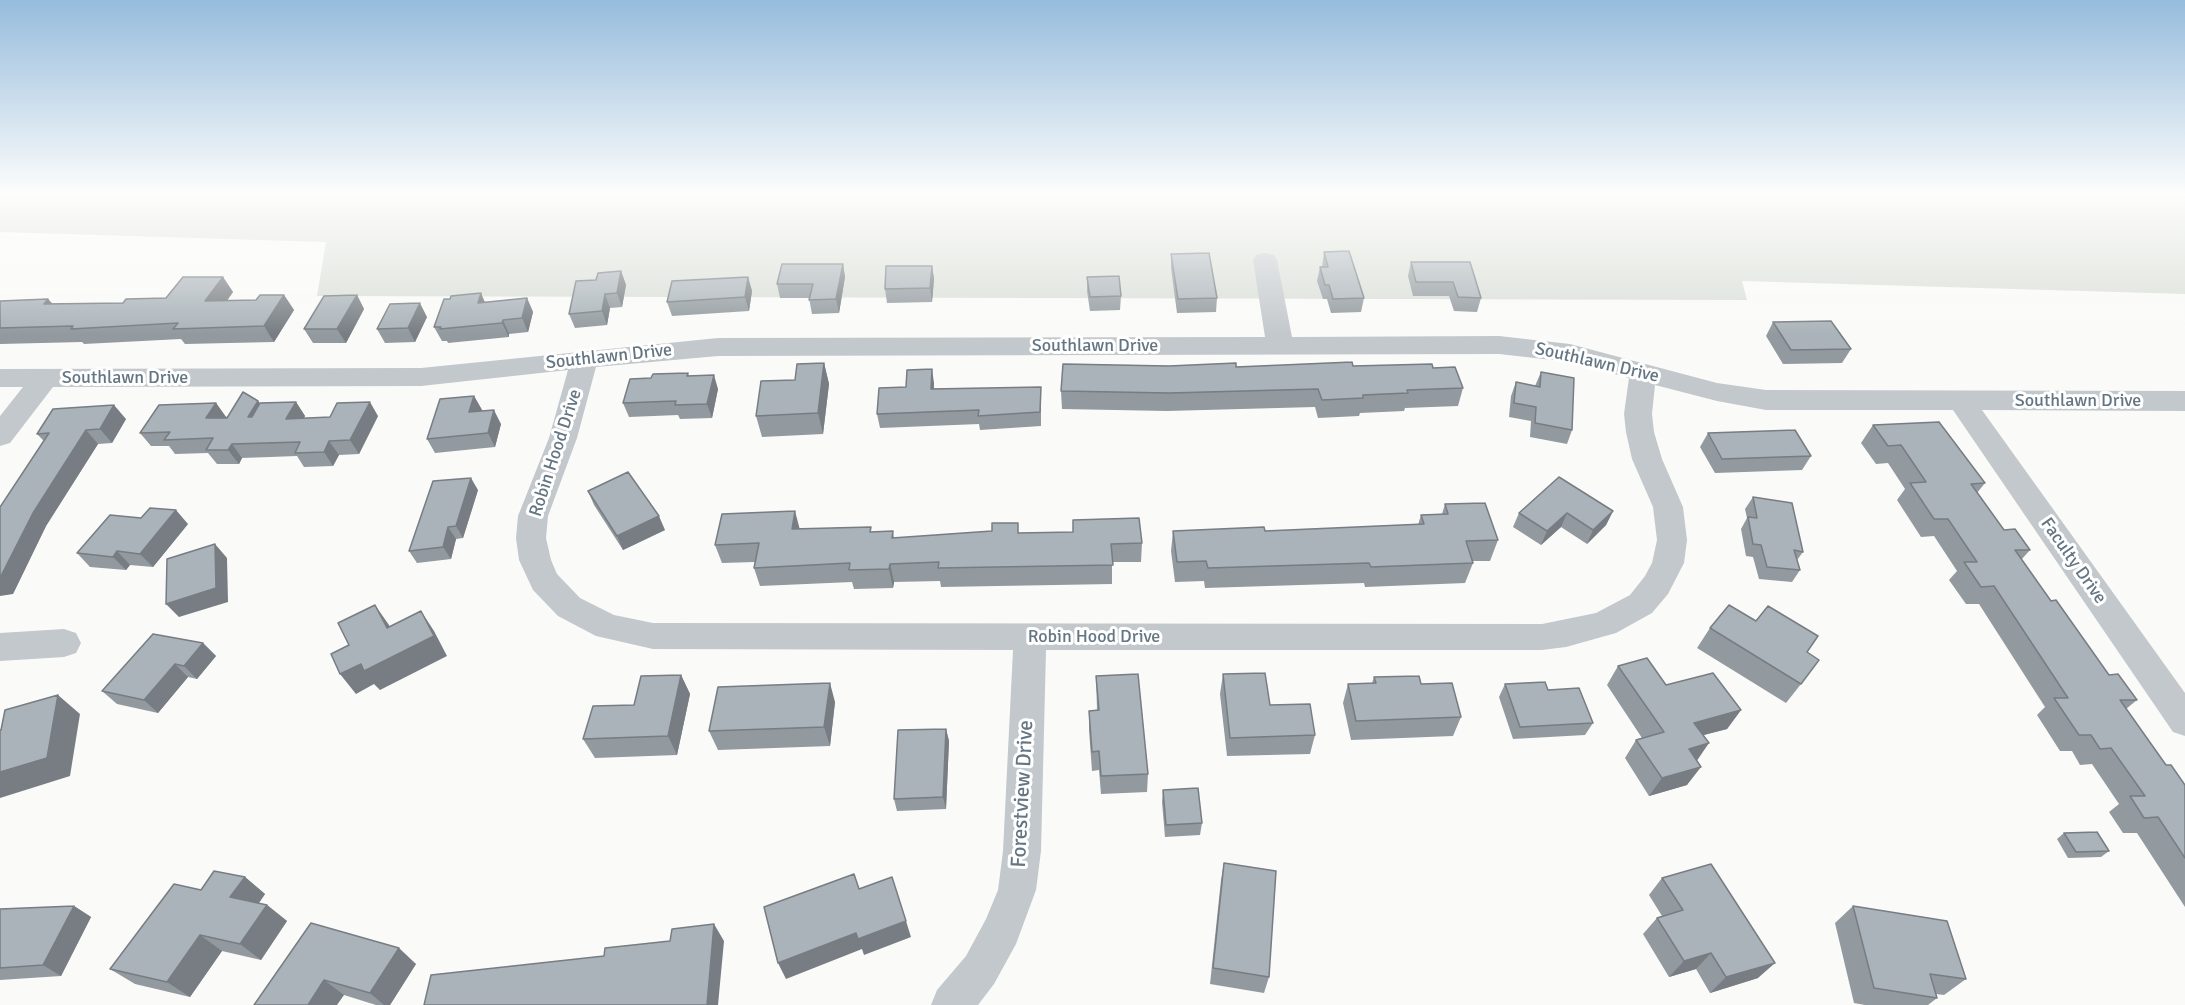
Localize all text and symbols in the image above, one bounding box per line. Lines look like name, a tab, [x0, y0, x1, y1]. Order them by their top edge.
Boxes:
street label: Southlawn Drive	[1032, 335, 1158, 357]
street label: Southlawn Drive	[1533, 338, 1661, 388]
street label: Southlawn Drive	[545, 340, 673, 374]
street label: Southlawn Drive	[62, 367, 188, 389]
street label: Robin Hood Drive	[525, 387, 587, 519]
street label: Southlawn Drive	[2015, 390, 2141, 412]
street label: Faculty Drive	[2035, 514, 2111, 608]
street label: Robin Hood Drive	[1028, 626, 1160, 648]
street label: Forestview Drive	[1007, 720, 1039, 868]

